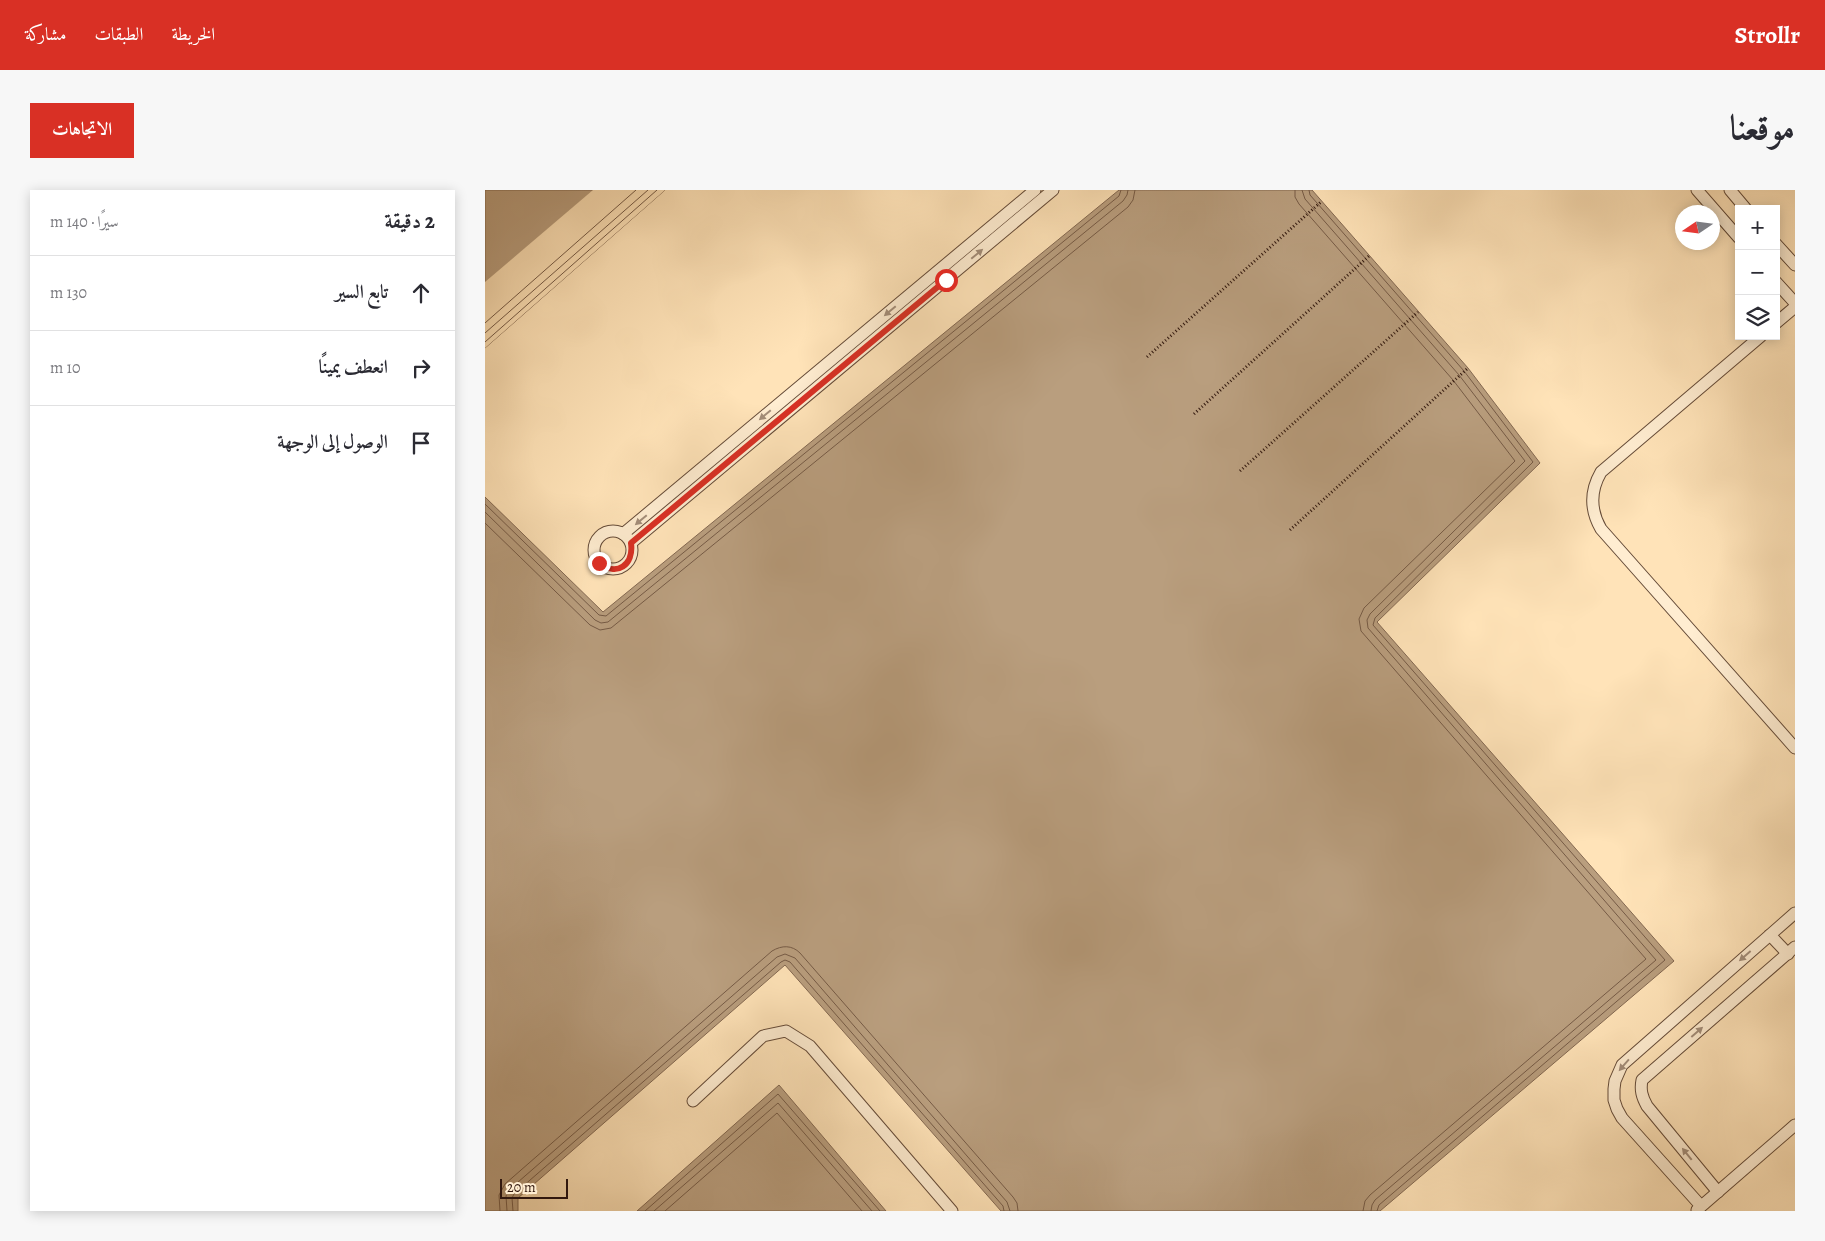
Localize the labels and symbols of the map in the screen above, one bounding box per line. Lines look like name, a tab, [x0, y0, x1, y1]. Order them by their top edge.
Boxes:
north arrow	[1675, 205, 1720, 250]
one-way arrow	[970, 248, 983, 259]
route start	[935, 269, 958, 292]
one-way arrow	[884, 306, 897, 317]
one-way arrow	[759, 409, 771, 420]
one-way arrow	[634, 514, 647, 525]
route end	[588, 552, 611, 575]
one-way arrow	[1739, 951, 1752, 962]
one-way arrow	[1691, 1027, 1704, 1038]
one-way arrow	[1618, 1058, 1630, 1070]
one-way arrow	[1681, 1148, 1692, 1161]
scale bar	[500, 1176, 567, 1199]

